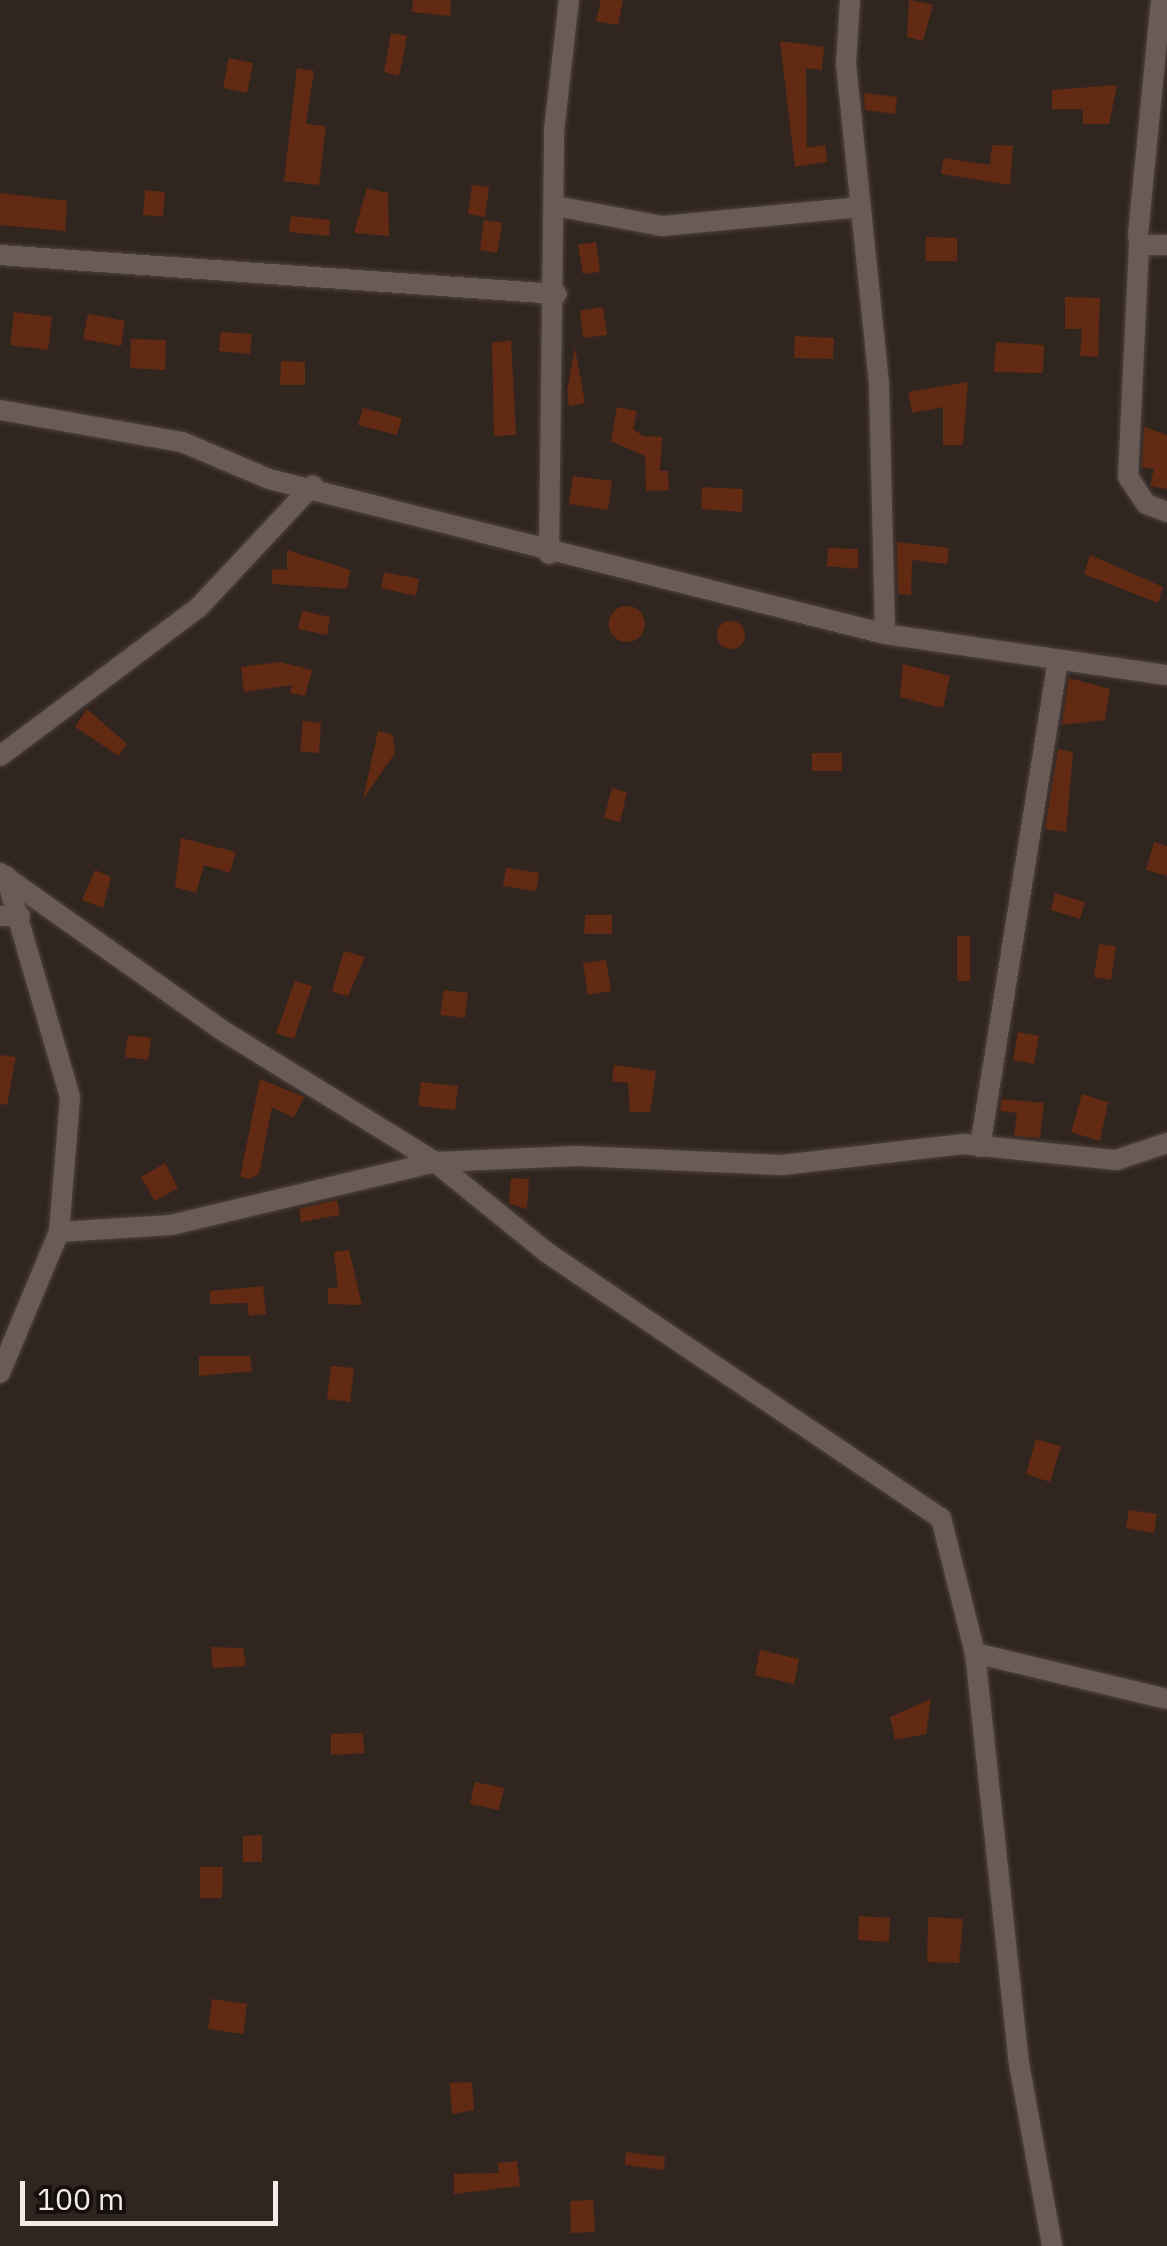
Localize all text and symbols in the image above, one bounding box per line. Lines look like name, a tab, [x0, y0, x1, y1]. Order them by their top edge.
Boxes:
scale bar	[25, 2161, 282, 2223]
text: 100 m	[37, 2179, 124, 2218]

